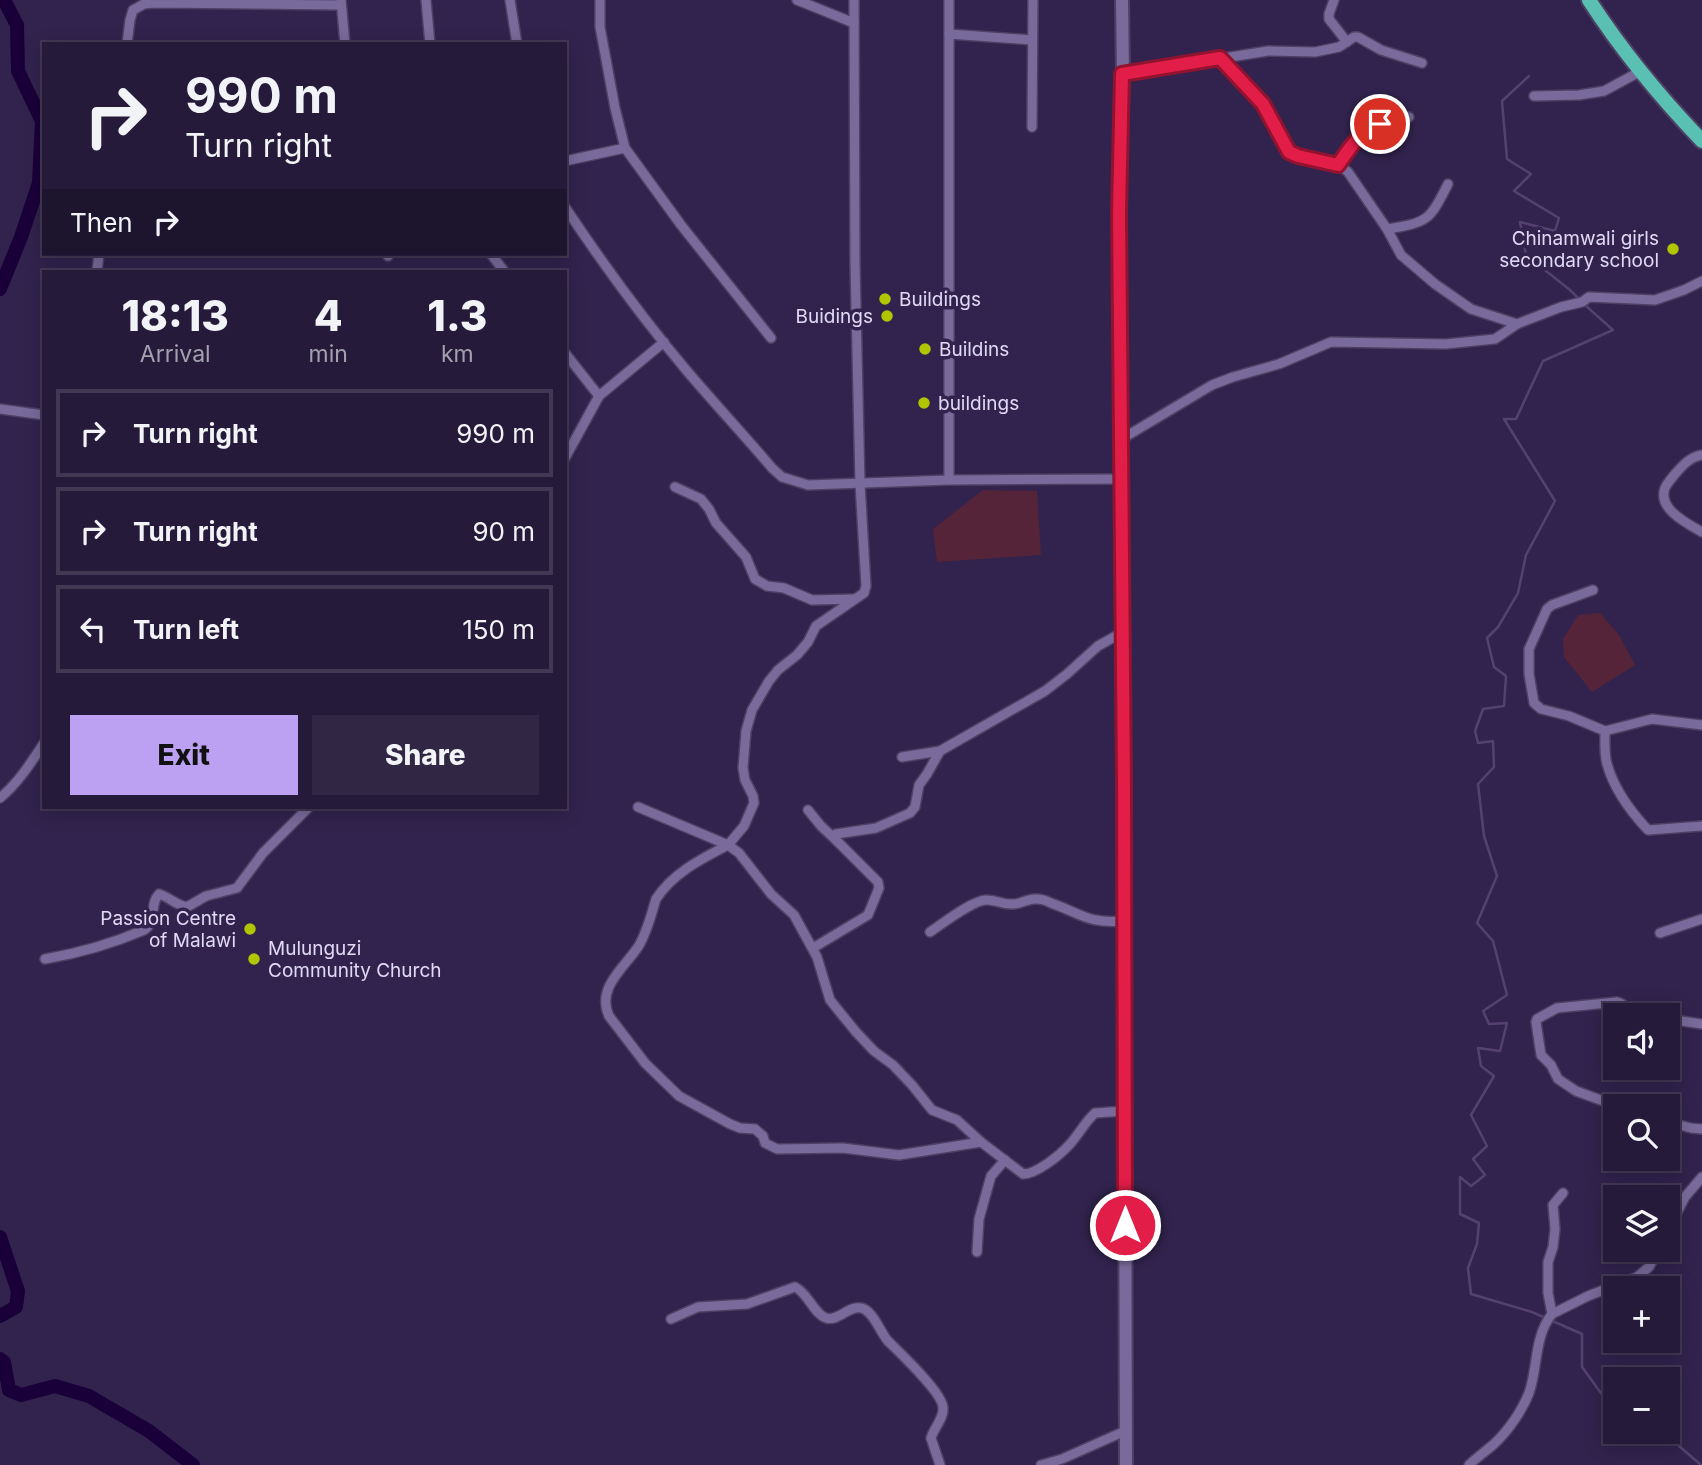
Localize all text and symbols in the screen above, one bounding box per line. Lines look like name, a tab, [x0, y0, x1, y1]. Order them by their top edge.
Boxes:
text: 990 m	[185, 66, 338, 125]
icon: right	[70, 70, 161, 161]
pin	[1350, 94, 1410, 154]
icon: arrive	[1361, 105, 1399, 143]
text: Turn right	[185, 126, 332, 165]
icon: right	[147, 203, 185, 241]
text: Then	[70, 207, 133, 238]
place label: Chinamwali girls secondary school	[1499, 227, 1659, 272]
marker: Chinamwali girls secondary school	[1665, 241, 1681, 257]
place label: Buildings	[899, 288, 981, 311]
text: 18:13	[122, 290, 229, 341]
text: 4	[314, 290, 343, 341]
text: 1.3	[427, 290, 487, 341]
marker: Buildings	[877, 291, 893, 307]
place label: Buidings	[796, 305, 873, 328]
marker: Buidings	[879, 308, 895, 324]
place label: Buildins	[939, 338, 1009, 361]
text: Arrival	[140, 340, 211, 368]
text: min	[308, 340, 348, 368]
text: km	[441, 340, 474, 368]
marker: Buildins	[917, 341, 933, 357]
place label: buildings	[938, 392, 1019, 415]
marker: buildings	[916, 395, 932, 411]
icon: right	[74, 414, 112, 452]
text: Turn right	[133, 418, 258, 449]
text: 990 m	[456, 418, 535, 449]
icon: right	[74, 512, 112, 550]
text: Turn right	[133, 516, 258, 547]
text: 90 m	[472, 516, 535, 547]
icon: left	[74, 610, 112, 648]
text: Turn left	[133, 614, 239, 645]
text: 150 m	[462, 614, 535, 645]
button: Exit	[70, 715, 298, 795]
button: Share	[312, 715, 539, 795]
place label: Passion Centre of Malawi	[100, 907, 236, 952]
marker: Passion Centre of Malawi	[242, 921, 258, 937]
place label: Mulunguzi Community Church	[268, 937, 442, 982]
marker: Mulunguzi Community Church	[246, 951, 262, 967]
map controls	[1603, 1003, 1680, 1444]
button: sound	[1603, 1003, 1680, 1080]
button: search	[1603, 1094, 1680, 1171]
button: layers	[1603, 1185, 1680, 1262]
position arrow	[1088, 1188, 1162, 1262]
button: +	[1603, 1276, 1680, 1353]
button: −	[1603, 1367, 1680, 1444]

